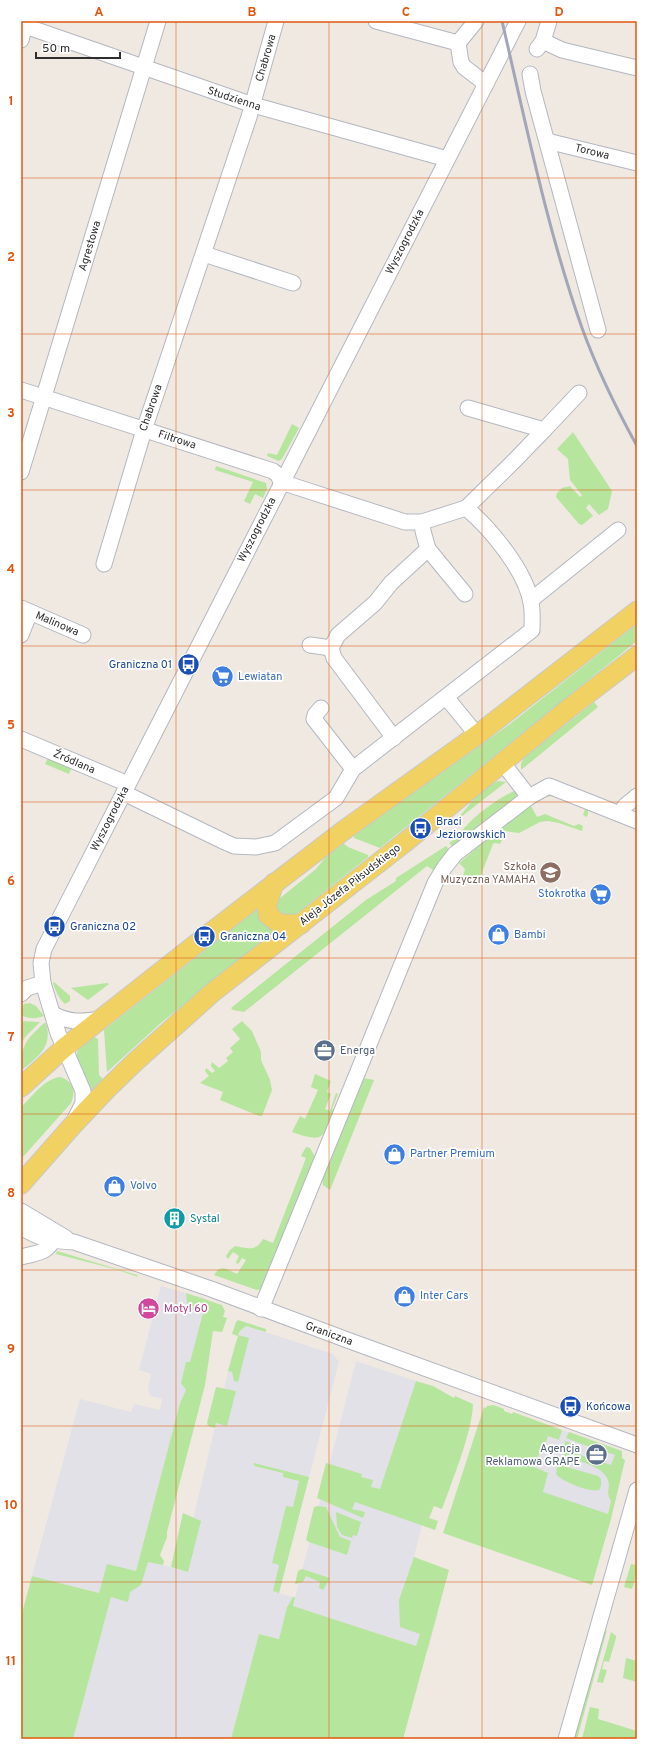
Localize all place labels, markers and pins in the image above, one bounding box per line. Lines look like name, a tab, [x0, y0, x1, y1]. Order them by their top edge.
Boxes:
bus stop icon: Graniczna 01	[175, 652, 201, 678]
place label: Graniczna 01	[109, 658, 172, 672]
supermarket icon: Lewiatan	[210, 664, 236, 690]
place label: Lewiatan	[238, 670, 282, 684]
bus stop icon: Braci Jeziorowskich	[408, 815, 434, 841]
place label: Braci Jeziorowskich	[436, 815, 506, 842]
place label: Szkoła Muzyczna YAMAHA	[440, 860, 536, 887]
school or university icon: Szkoła Muzyczna YAMAHA	[538, 860, 564, 886]
supermarket icon: Stokrotka	[588, 881, 614, 907]
place label: Stokrotka	[538, 887, 586, 901]
bus stop icon: Graniczna 02	[41, 914, 67, 940]
place label: Graniczna 02	[70, 920, 136, 934]
shop icon: Bambi	[485, 922, 511, 948]
bus stop icon: Graniczna 04	[192, 924, 218, 950]
place label: Bambi	[514, 928, 546, 942]
place label: Graniczna 04	[220, 930, 286, 944]
office icon: Energa	[311, 1038, 337, 1064]
place label: Energa	[340, 1044, 375, 1058]
shop icon: Partner Premium	[381, 1141, 407, 1167]
place label: Partner Premium	[410, 1147, 495, 1161]
shop icon: Volvo	[101, 1173, 127, 1199]
place label: Volvo	[130, 1179, 157, 1193]
building icon: Systal	[161, 1206, 187, 1232]
place label: Systal	[190, 1212, 220, 1226]
shop icon: Inter Cars	[391, 1283, 417, 1309]
place label: Inter Cars	[420, 1289, 468, 1303]
hotel icon: Motyl 60	[135, 1296, 161, 1322]
place label: Motyl 60	[164, 1302, 208, 1316]
bus stop icon: Końcowa	[558, 1394, 584, 1420]
place label: Końcowa	[586, 1400, 631, 1414]
place label: Agencja Reklamowa GRAPE	[485, 1442, 580, 1469]
office icon: Agencja Reklamowa GRAPE	[583, 1442, 609, 1468]

